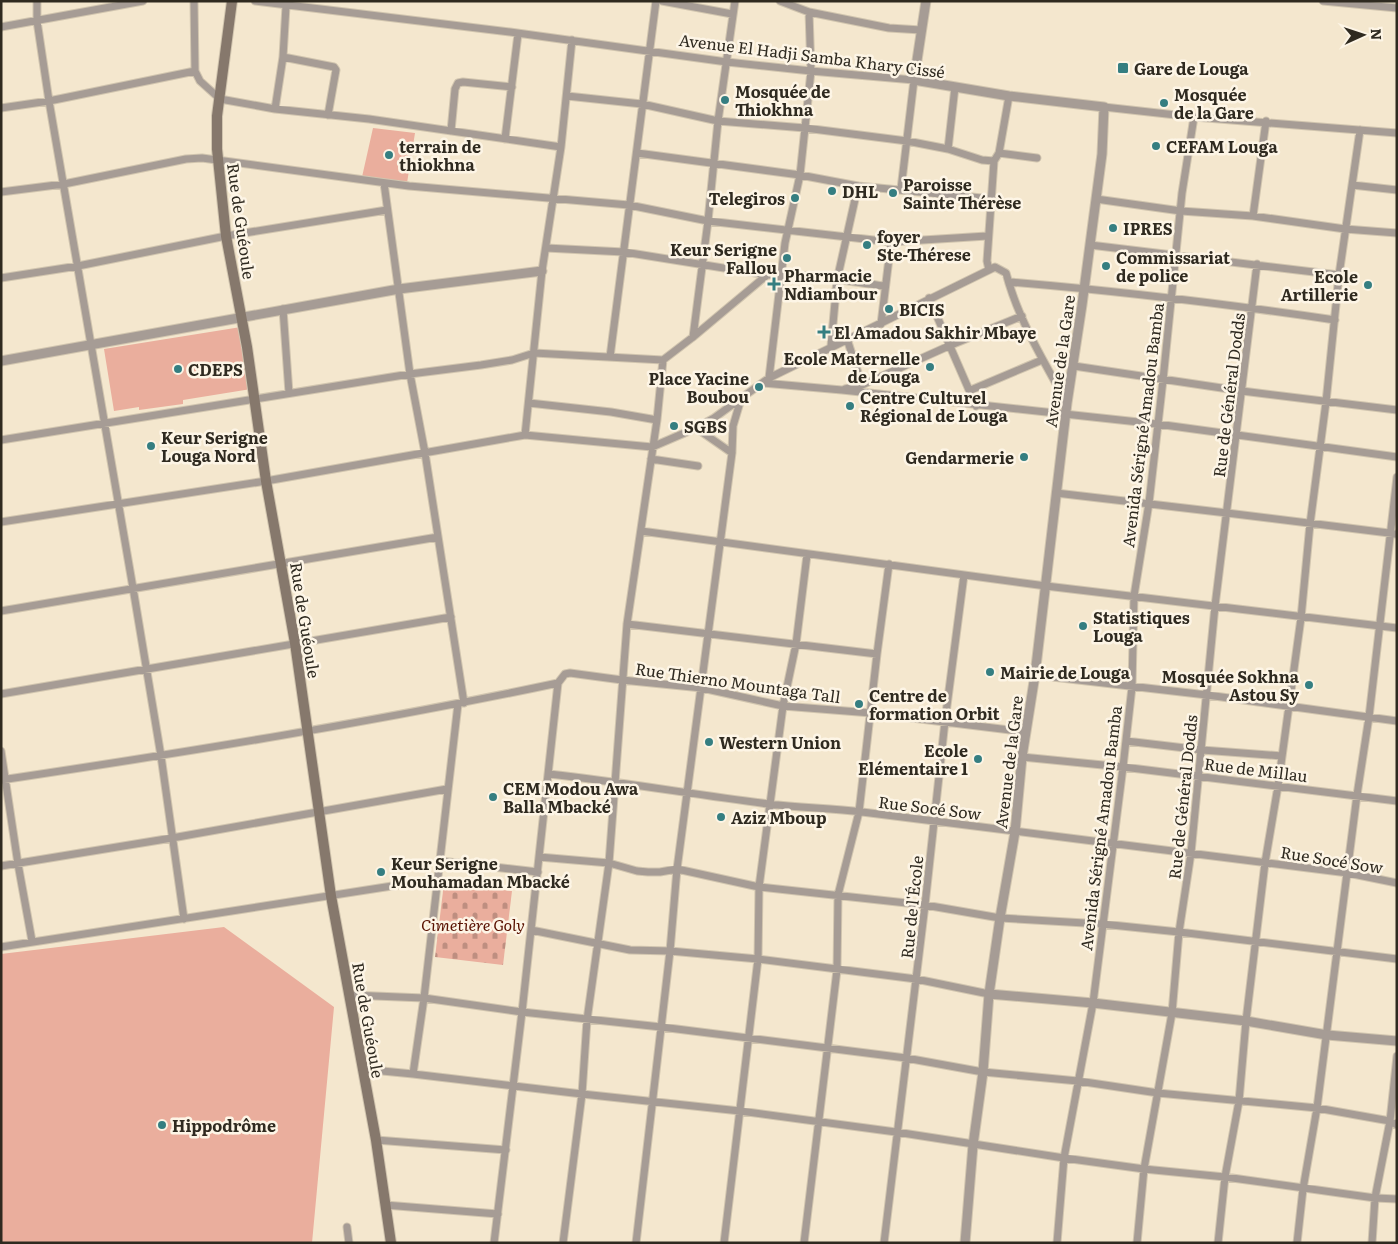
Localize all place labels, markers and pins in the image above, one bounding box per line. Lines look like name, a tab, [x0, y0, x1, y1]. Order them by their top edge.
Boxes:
place label: Gare de Louga	[1134, 56, 1249, 80]
marker: Gare de Louga	[1116, 61, 1130, 75]
place label: Mosquée de Thiokhna	[735, 79, 830, 121]
place label: Mosquée de la Gare	[1174, 82, 1254, 124]
marker: Mosquée de Thiokhna	[719, 94, 731, 106]
marker: Mosquée de la Gare	[1158, 97, 1170, 109]
place label: terrain de thiokhna	[399, 134, 481, 176]
place label: CEFAM Louga	[1166, 134, 1278, 158]
marker: CEFAM Louga	[1150, 140, 1162, 152]
marker: terrain de thiokhna	[383, 149, 395, 161]
place label: Paroisse Sainte Thérèse	[903, 172, 1021, 214]
place label: DHL	[842, 179, 878, 203]
marker: DHL	[826, 185, 838, 197]
place label: Telegiros	[708, 186, 785, 210]
marker: Paroisse Sainte Thérèse	[887, 187, 899, 199]
marker: Telegiros	[789, 192, 801, 204]
place label: IPRES	[1123, 216, 1173, 240]
marker: IPRES	[1107, 222, 1119, 234]
place label: foyer Ste-Thérese	[877, 224, 971, 266]
place label: Keur Serigne Fallou	[670, 237, 777, 279]
marker: foyer Ste-Thérese	[861, 239, 873, 251]
place label: Commissariat de police	[1116, 245, 1230, 287]
marker: Keur Serigne Fallou	[781, 252, 793, 264]
marker: Commissariat de police	[1100, 260, 1112, 272]
place label: Pharmacie Ndiambour	[784, 263, 878, 305]
place label: Ecole Artillerie	[1281, 264, 1358, 306]
marker: Pharmacie Ndiambour	[768, 278, 780, 290]
marker: Ecole Artillerie	[1362, 279, 1374, 291]
place label: BICIS	[899, 297, 945, 321]
marker: BICIS	[883, 303, 895, 315]
place label: El Amadou Sakhir Mbaye	[834, 320, 1036, 344]
marker: El Amadou Sakhir Mbaye	[818, 326, 830, 338]
place label: Ecole Maternelle de Louga	[783, 346, 921, 388]
place label: CDEPS	[188, 357, 243, 381]
marker: Ecole Maternelle de Louga	[924, 361, 936, 373]
marker: CDEPS	[172, 363, 184, 375]
place label: Place Yacine Boubou	[649, 366, 749, 408]
marker: Place Yacine Boubou	[753, 381, 765, 393]
place label: Centre Culturel Régional de Louga	[860, 385, 1009, 427]
marker: Centre Culturel Régional de Louga	[844, 400, 856, 412]
place label: SGBS	[684, 414, 727, 438]
marker: SGBS	[668, 420, 680, 432]
place label: Keur Serigne Louga Nord	[161, 425, 268, 467]
marker: Keur Serigne Louga Nord	[145, 440, 157, 452]
place label: Gendarmerie	[905, 445, 1014, 469]
marker: Gendarmerie	[1018, 451, 1030, 463]
place label: Statistiques Louga	[1093, 605, 1190, 647]
marker: Statistiques Louga	[1077, 620, 1089, 632]
place label: Mairie de Louga	[1000, 660, 1131, 684]
place label: Mosquée Sokhna Astou Sy	[1162, 664, 1300, 706]
marker: Mairie de Louga	[984, 666, 996, 678]
marker: Mosquée Sokhna Astou Sy	[1303, 679, 1315, 691]
place label: Centre de formation Orbit	[869, 683, 1000, 725]
marker: Centre de formation Orbit	[853, 698, 865, 710]
place label: Western Union	[719, 730, 841, 754]
marker: Western Union	[703, 736, 715, 748]
place label: Ecole Elémentaire 1	[858, 738, 968, 780]
marker: Ecole Elémentaire 1	[972, 753, 984, 765]
place label: CEM Modou Awa Balla Mbacké	[503, 776, 639, 818]
marker: CEM Modou Awa Balla Mbacké	[487, 791, 499, 803]
place label: Aziz Mboup	[731, 805, 826, 829]
marker: Aziz Mboup	[715, 811, 727, 823]
place label: Keur Serigne Mouhamadan Mbacké	[391, 851, 570, 893]
marker: Keur Serigne Mouhamadan Mbacké	[375, 866, 387, 878]
place label: Hippodrôme	[172, 1113, 276, 1137]
marker: Hippodrôme	[156, 1119, 168, 1131]

